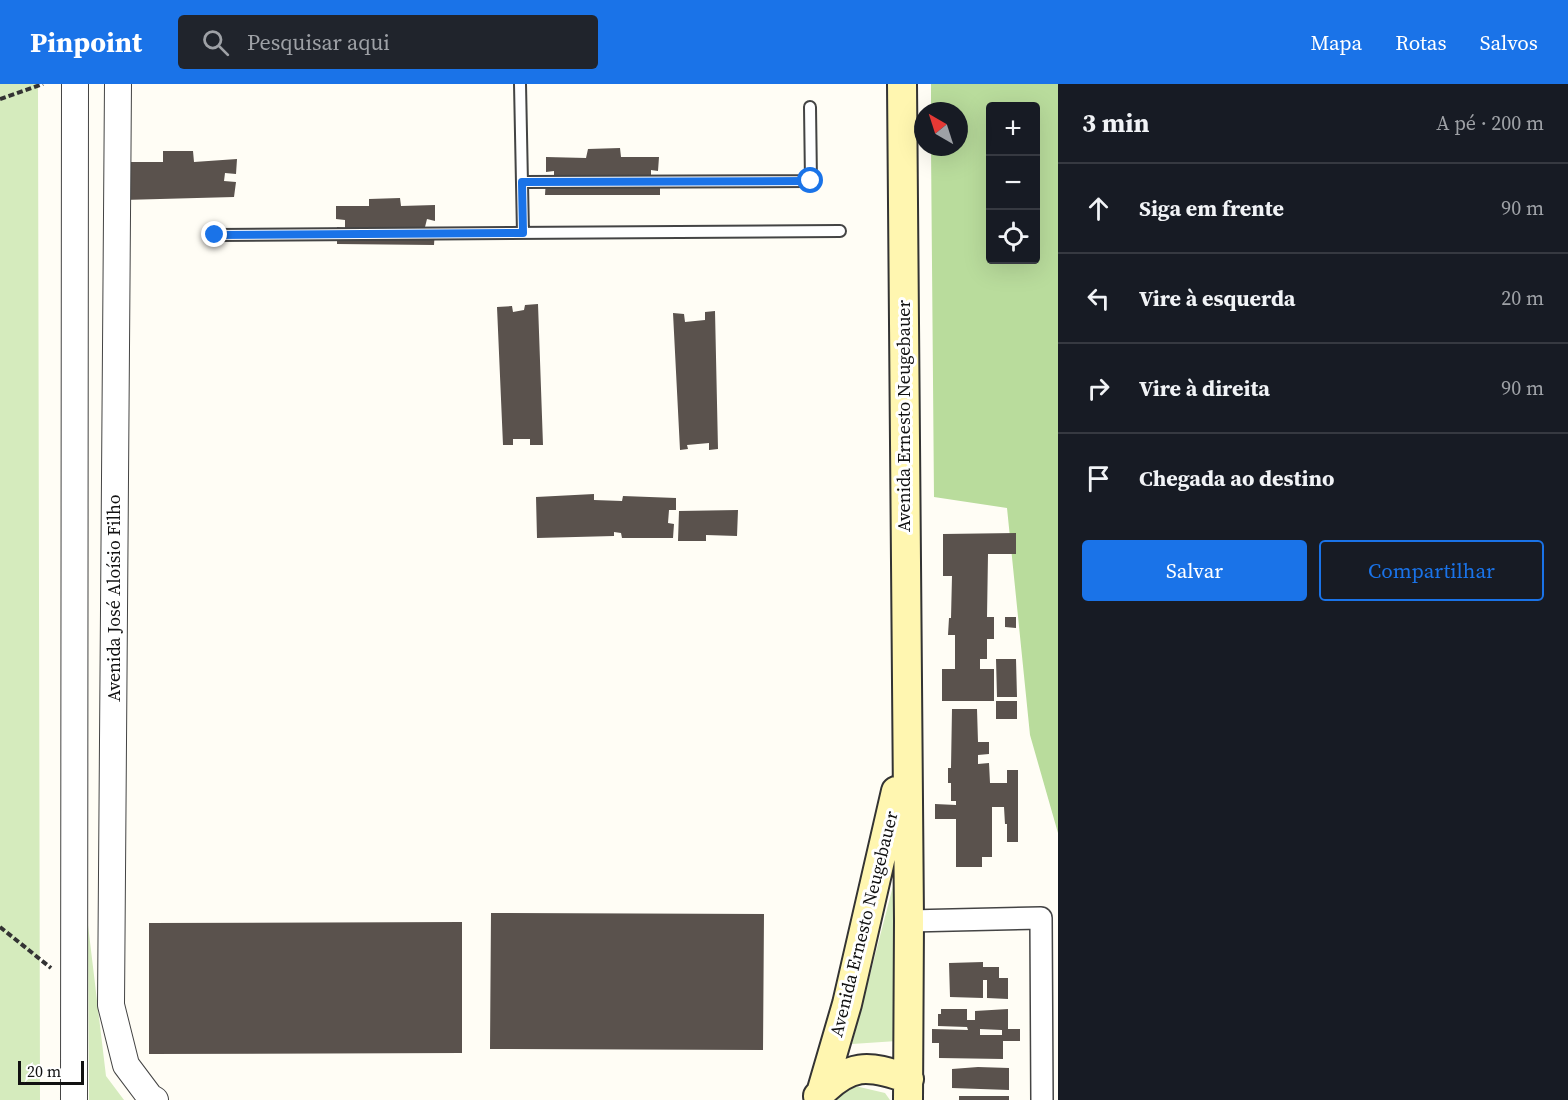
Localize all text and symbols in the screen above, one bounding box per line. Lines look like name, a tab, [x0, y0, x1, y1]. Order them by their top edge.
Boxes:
search box	[178, 15, 598, 69]
text: Pinpoint	[30, 23, 142, 61]
icon: search	[199, 26, 232, 59]
text: Pesquisar aqui	[247, 27, 390, 57]
text: Mapa	[1311, 28, 1362, 57]
text: Rotas	[1395, 28, 1447, 57]
text: Salvos	[1480, 28, 1538, 57]
north arrow	[914, 102, 968, 156]
map controls	[986, 102, 1040, 264]
button: +	[986, 102, 1040, 156]
text: 3 min	[1082, 105, 1149, 141]
text: A pé · 200 m	[1436, 109, 1544, 137]
button: −	[986, 156, 1040, 210]
route start	[797, 167, 823, 193]
icon: ahead	[1082, 192, 1115, 225]
text: Siga em frente	[1139, 193, 1284, 223]
text: 90 m	[1501, 194, 1544, 222]
button: locate	[986, 210, 1040, 264]
route end	[201, 221, 227, 247]
icon: left	[1082, 282, 1115, 315]
text: Vire à esquerda	[1139, 283, 1295, 313]
text: 20 m	[1501, 284, 1544, 312]
street label: Avenida Ernesto Neugebauer	[891, 300, 916, 532]
icon: right	[1082, 372, 1115, 405]
text: Vire à direita	[1139, 373, 1270, 403]
text: 90 m	[1501, 374, 1544, 402]
icon: arrive	[1082, 462, 1115, 495]
text: Chegada ao destino	[1139, 463, 1334, 493]
street label: Avenida José Aloísio Filho	[101, 494, 126, 702]
button: Salvar	[1082, 540, 1307, 601]
button: Compartilhar	[1319, 540, 1544, 601]
street label: Avenida Ernesto Neugebauer	[823, 808, 904, 1039]
scale bar	[18, 1058, 84, 1086]
text: 20 m	[27, 1060, 61, 1082]

